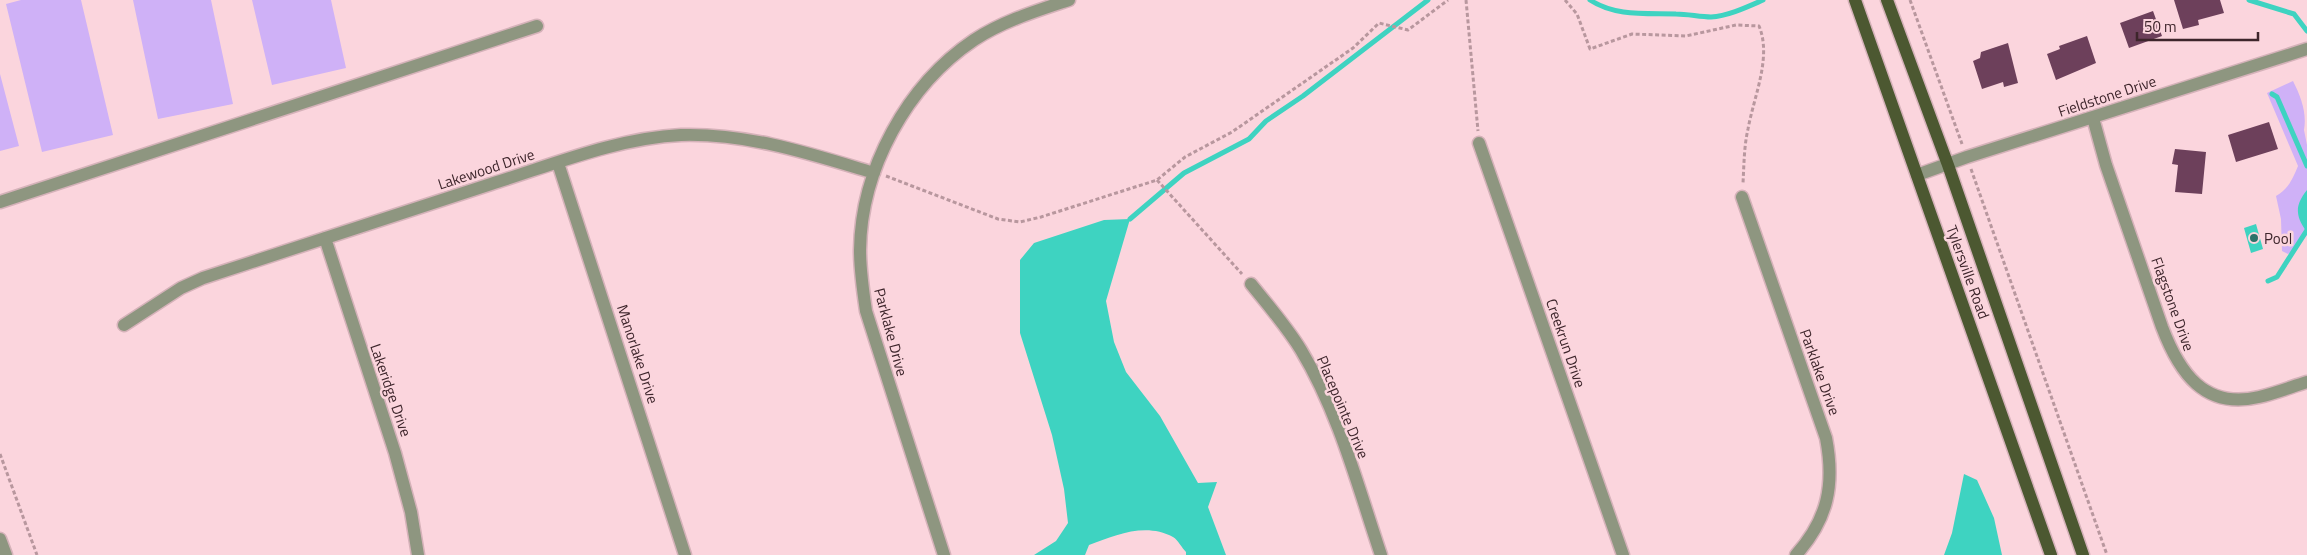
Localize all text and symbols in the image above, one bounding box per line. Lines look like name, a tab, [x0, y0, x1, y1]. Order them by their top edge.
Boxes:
scale bar	[2137, 10, 2258, 42]
text: 50 m	[2144, 15, 2177, 38]
street label: Fieldstone Drive	[2055, 69, 2159, 123]
street label: Lakewood Drive	[435, 143, 537, 195]
street label: Tylersville Road	[1940, 222, 1996, 322]
place label: Pool	[2264, 227, 2292, 250]
marker: Pool	[2248, 232, 2260, 244]
street label: Flagstone Drive	[2145, 254, 2201, 354]
street label: Parklake Drive	[868, 285, 914, 379]
street label: Creekrun Drive	[1540, 295, 1592, 391]
street label: Manorlake Drive	[611, 301, 665, 407]
street label: Parklake Drive	[1794, 326, 1846, 418]
street label: Lakeridge Drive	[364, 340, 418, 440]
street label: Placepointe Drive	[1311, 352, 1375, 462]

